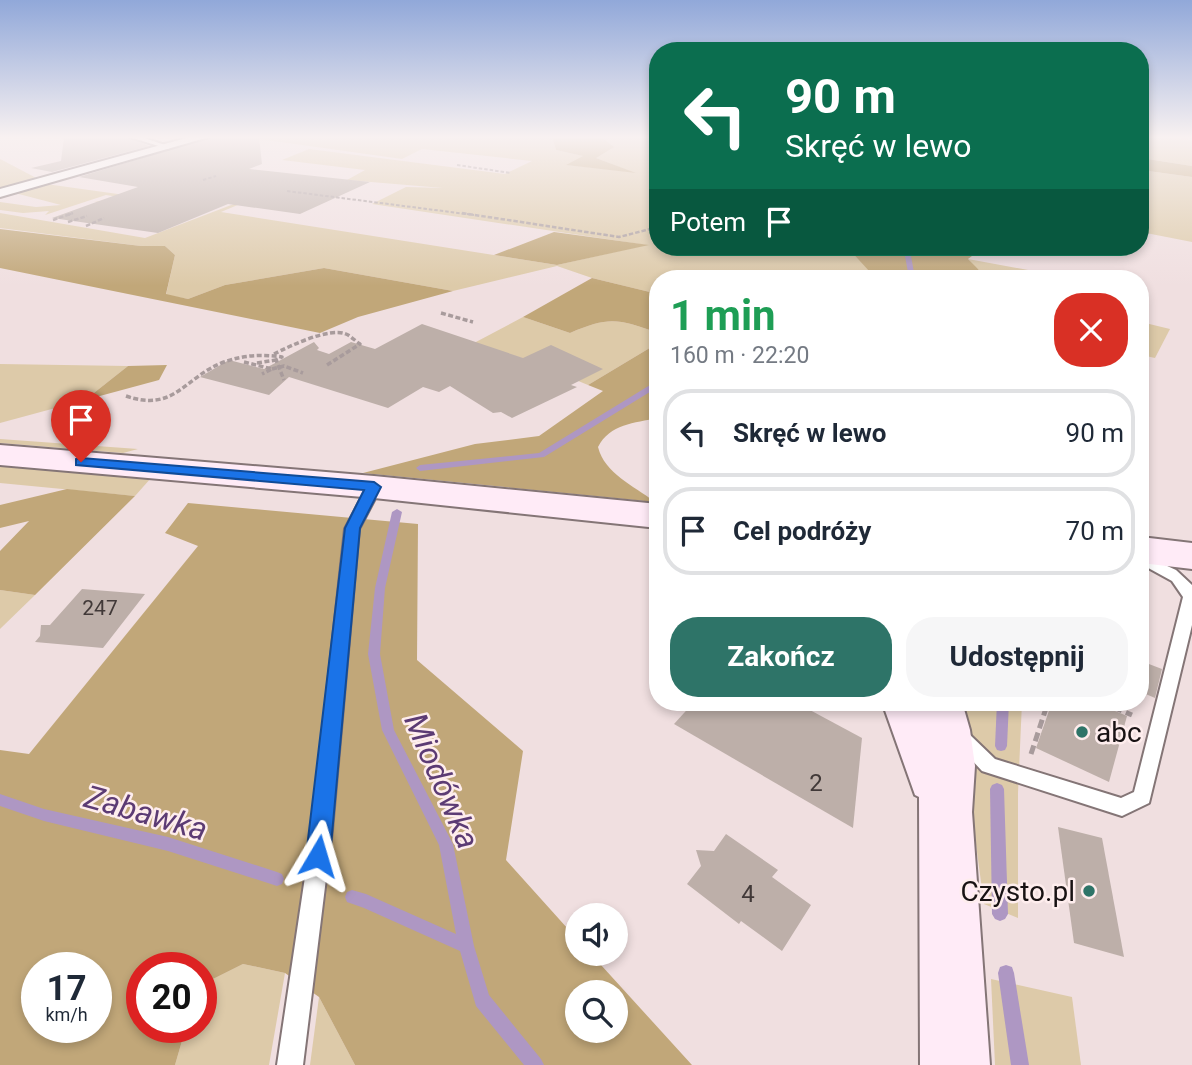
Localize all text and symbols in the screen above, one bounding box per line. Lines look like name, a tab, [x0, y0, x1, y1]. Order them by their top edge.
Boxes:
text: 90 m	[785, 68, 896, 125]
icon: left	[670, 70, 761, 161]
text: Skręć w lewo	[785, 127, 971, 165]
icon: arrive	[760, 203, 798, 241]
text: Potem	[670, 207, 746, 237]
text: 1 min	[670, 291, 776, 340]
button: close	[1054, 293, 1128, 367]
text: 160 m · 22:20	[670, 342, 809, 369]
pin	[51, 390, 111, 462]
icon: arrive	[62, 401, 100, 439]
icon: left	[674, 414, 712, 452]
text: Skręć w lewo	[733, 418, 886, 448]
text: 90 m	[1066, 418, 1124, 448]
icon: arrive	[674, 512, 712, 550]
text: Cel podróży	[733, 516, 871, 546]
text: 70 m	[1066, 516, 1124, 546]
house number: 247	[82, 596, 118, 620]
button: Zakończ	[670, 617, 892, 697]
button: Udostępnij	[906, 617, 1128, 697]
water label: Miodówka	[396, 708, 488, 854]
place label: abc	[1096, 716, 1142, 749]
marker: abc	[1074, 724, 1090, 740]
house number: 2	[809, 769, 823, 797]
water label: Zabawka	[79, 777, 212, 849]
position arrow	[281, 819, 355, 893]
place label: Czysto.pl	[960, 875, 1075, 908]
house number: 4	[741, 880, 755, 908]
marker: Czysto.pl	[1081, 883, 1097, 899]
map controls	[565, 903, 628, 1043]
button: sound	[565, 903, 628, 966]
speed limit sign: 20	[126, 952, 217, 1043]
text: 17	[46, 968, 87, 1009]
button: search	[565, 980, 628, 1043]
text: km/h	[45, 1004, 88, 1025]

